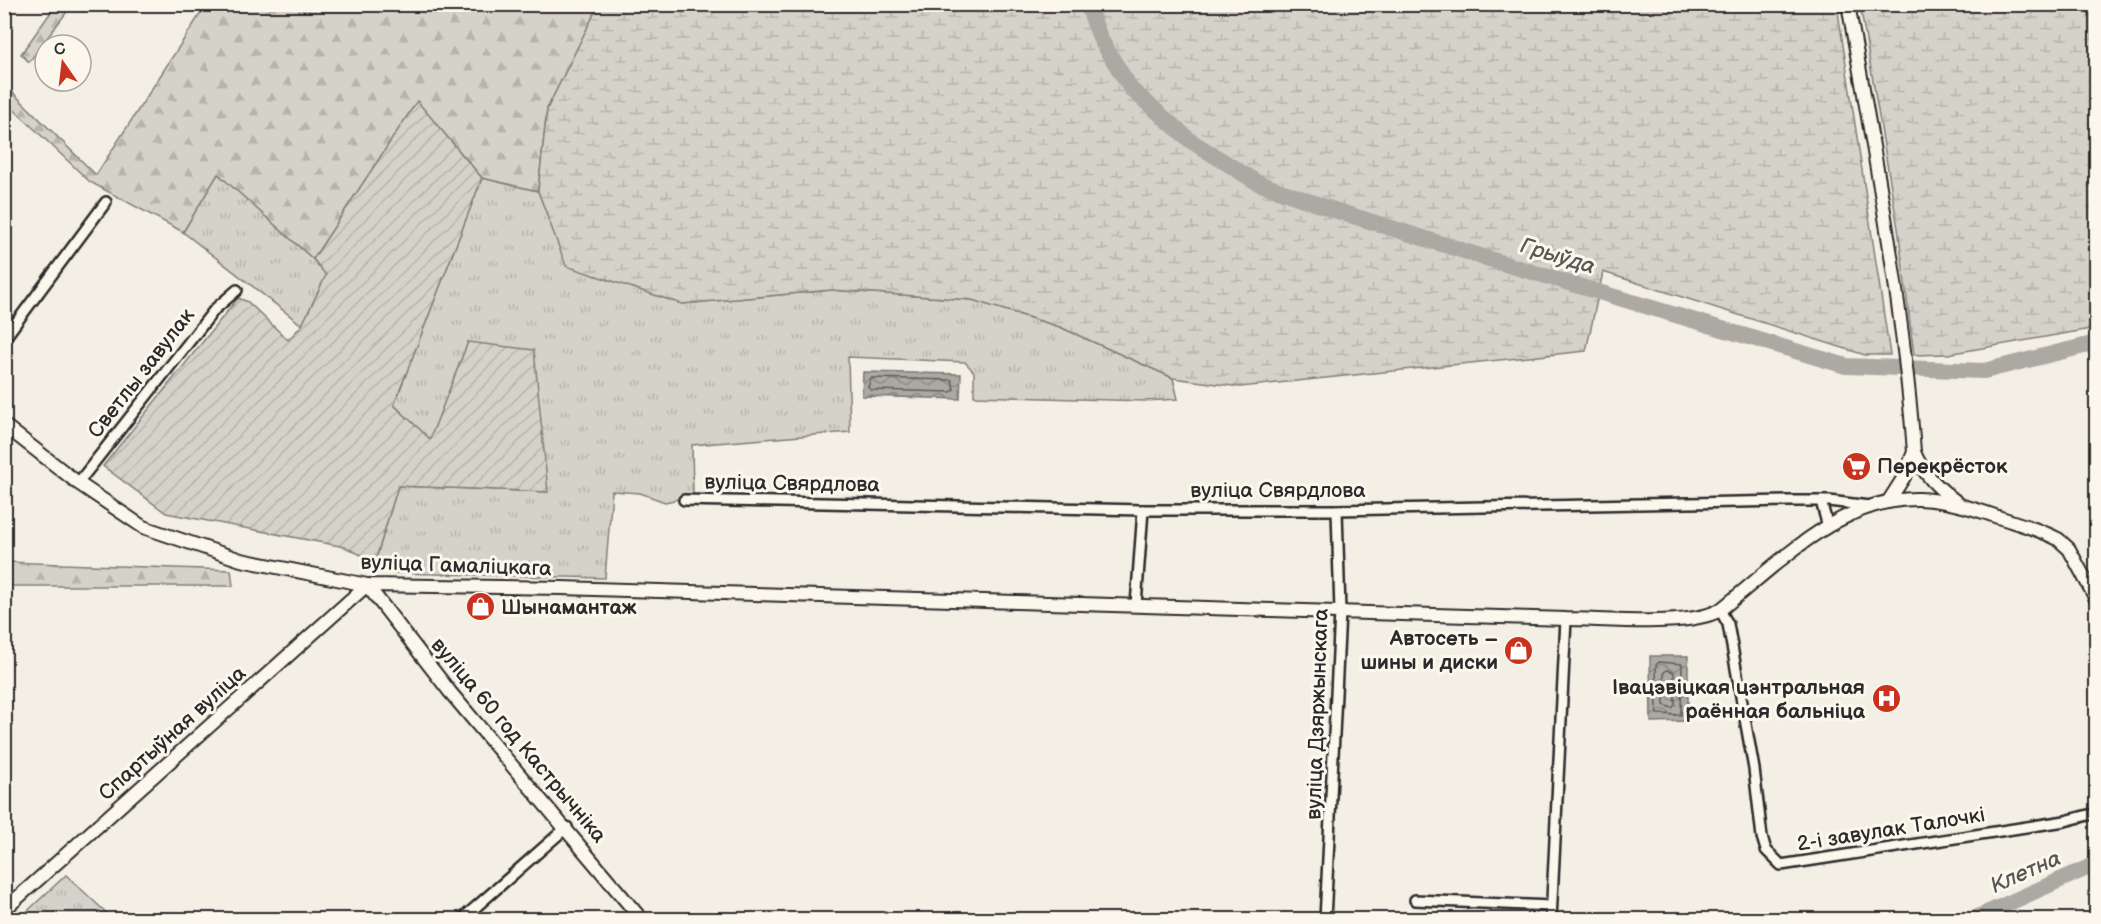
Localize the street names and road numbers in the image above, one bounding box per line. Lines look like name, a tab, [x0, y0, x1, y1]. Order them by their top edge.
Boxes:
street label: Светлы завулак	[83, 303, 200, 443]
street label: вуліца Свярдлова	[704, 469, 880, 498]
street label: вуліца Свярдлова	[1190, 478, 1366, 503]
street label: вуліца Гамаліцкага	[360, 550, 553, 581]
street label: вуліца Дзяржынскага	[1301, 607, 1334, 820]
street label: вуліца 60 год Кастрычніка	[426, 633, 612, 848]
street label: Спартыўная вуліца	[94, 660, 251, 806]
street label: 2-і завулак Талочкі	[1795, 802, 1987, 857]

